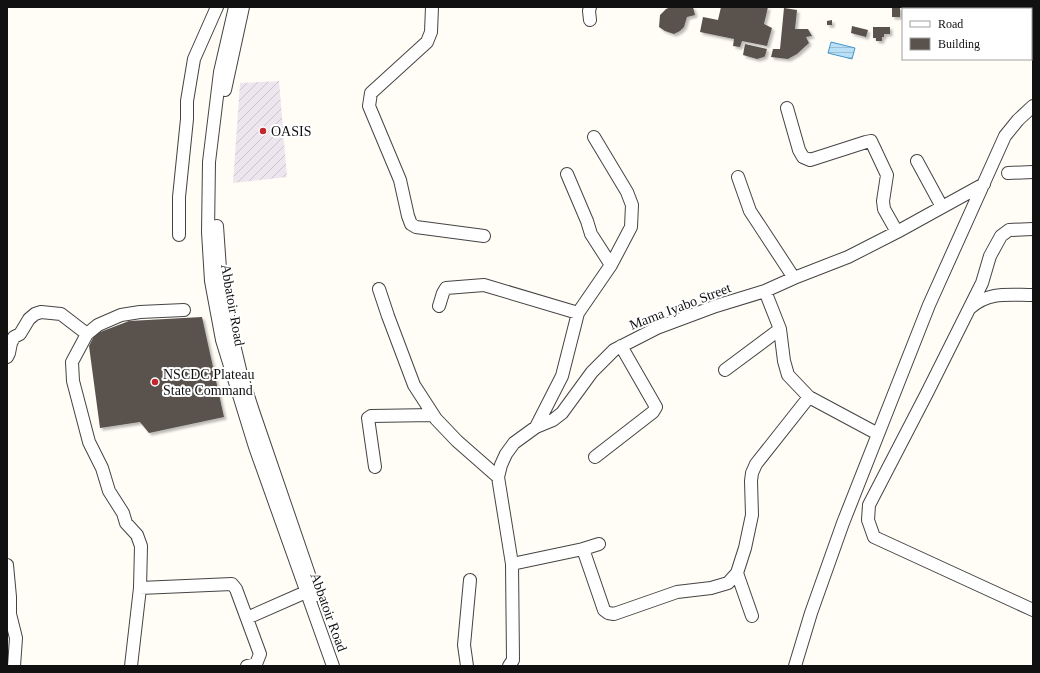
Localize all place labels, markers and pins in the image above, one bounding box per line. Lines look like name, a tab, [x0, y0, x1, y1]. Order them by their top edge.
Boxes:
place label: OASIS	[271, 124, 311, 139]
marker: OASIS	[258, 126, 268, 136]
place label: NSCDC Plateau State Command	[163, 367, 254, 398]
marker: NSCDC Plateau State Command	[150, 377, 160, 387]

